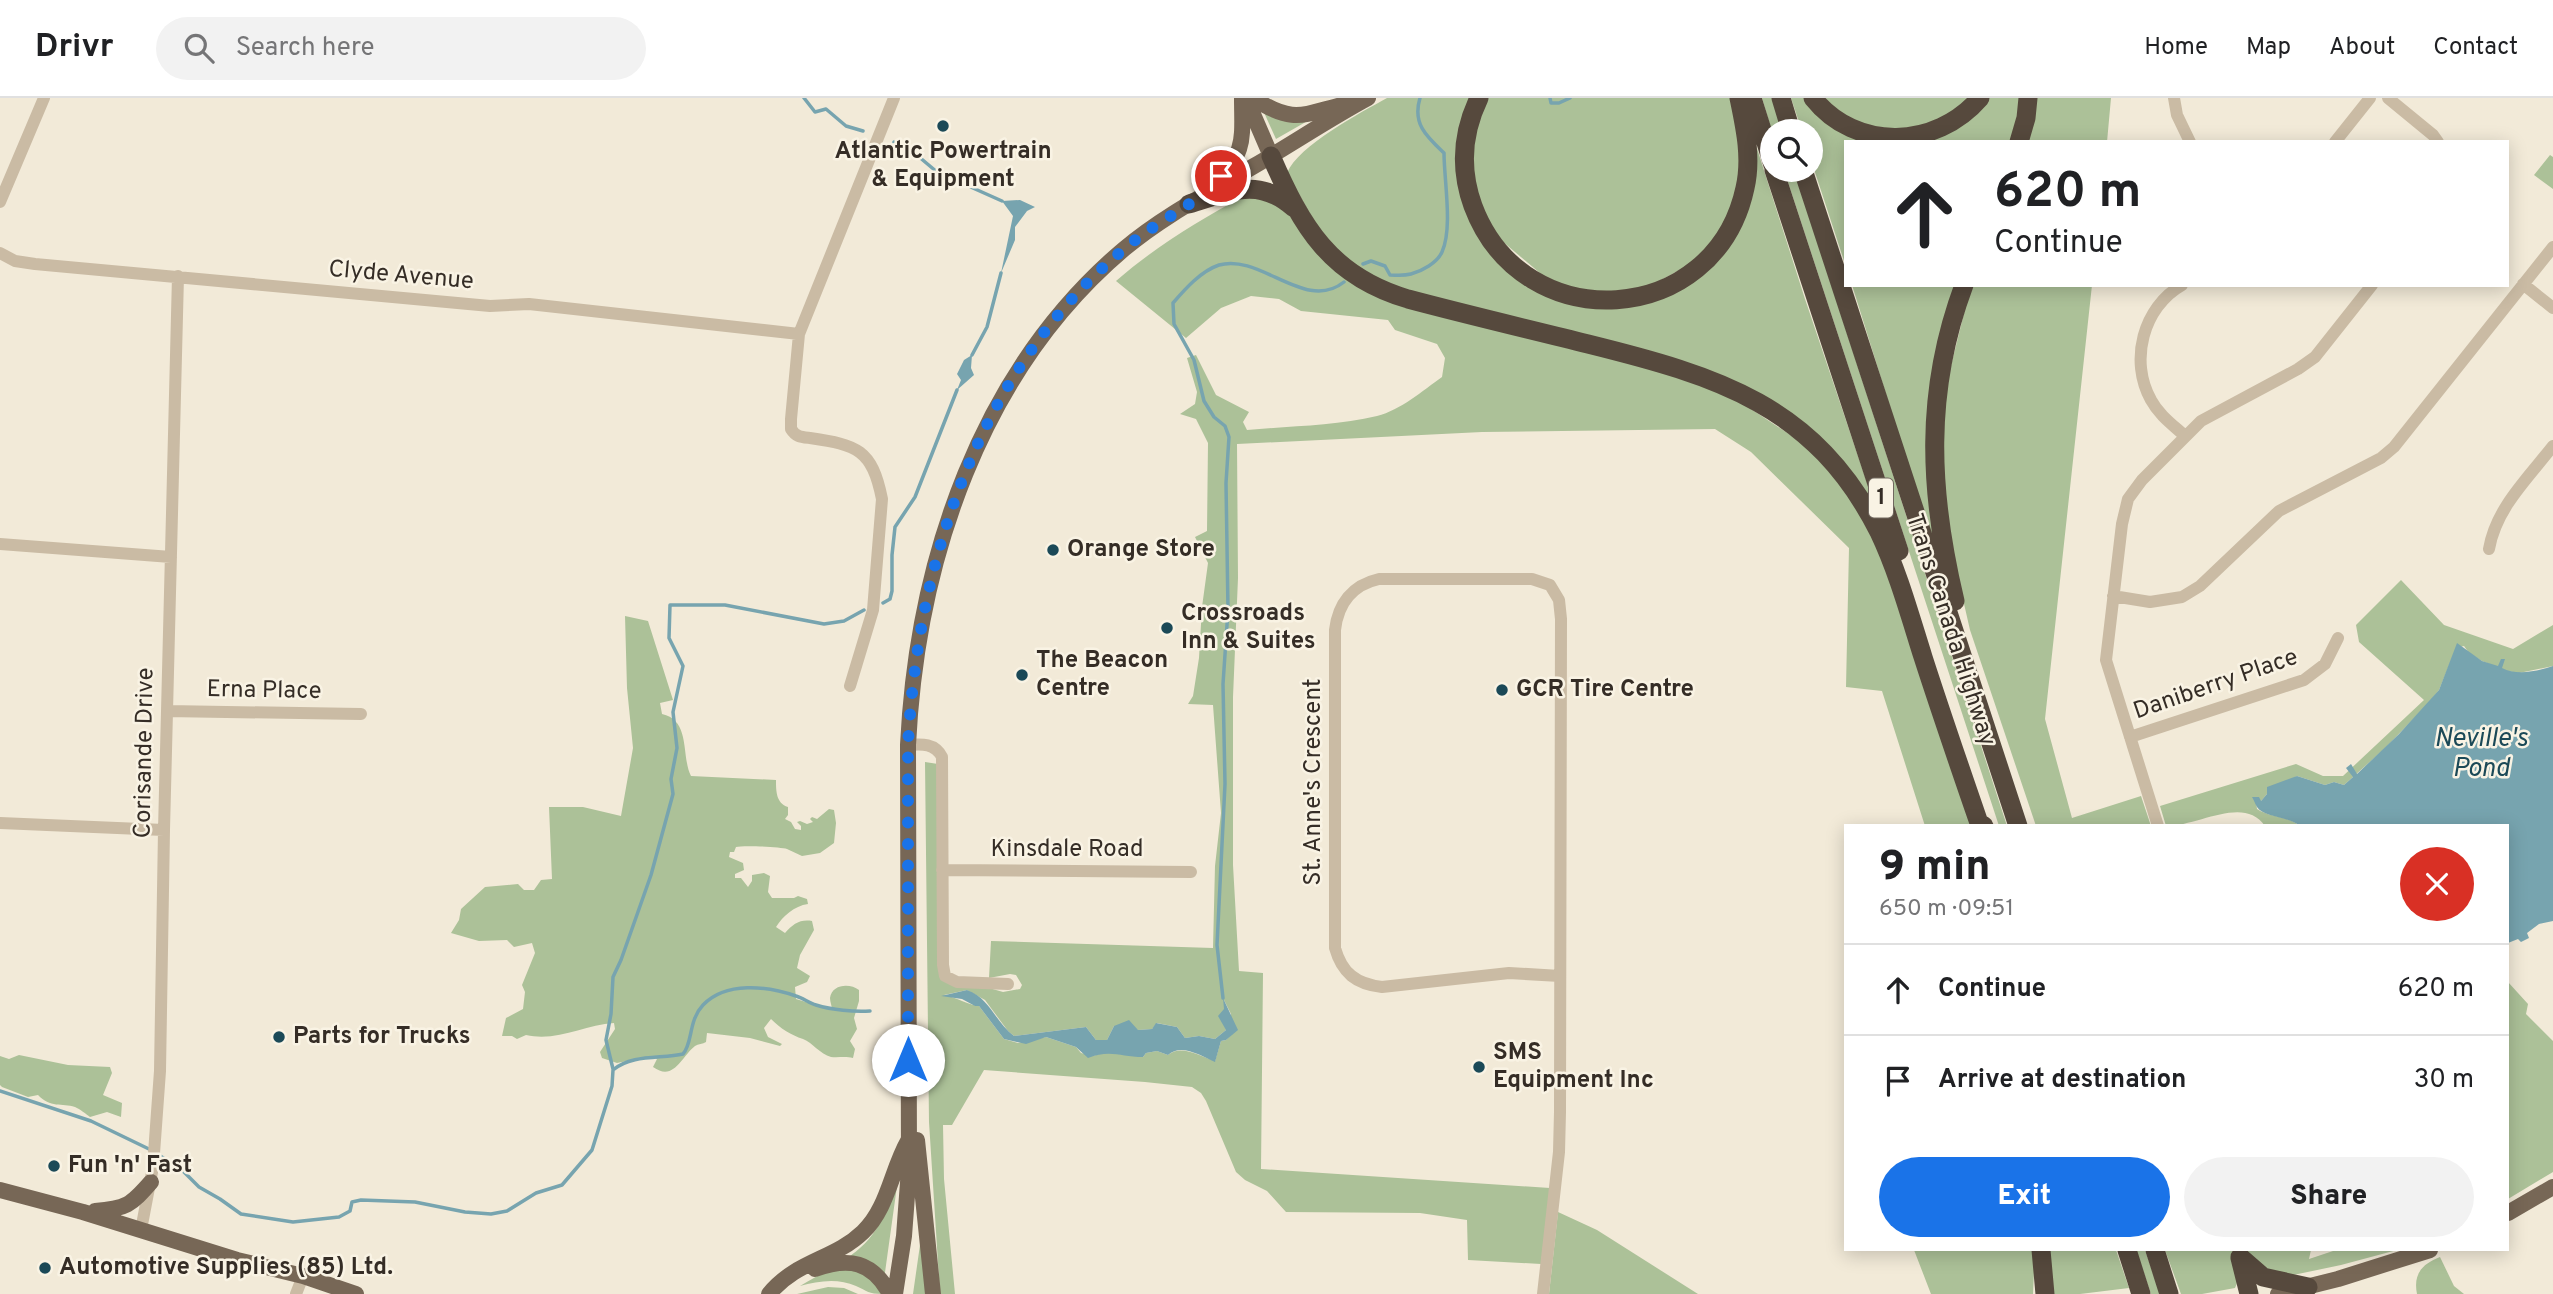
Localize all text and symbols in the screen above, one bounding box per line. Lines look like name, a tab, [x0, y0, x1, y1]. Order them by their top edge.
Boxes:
search box	[156, 17, 646, 80]
text: Drivr	[35, 27, 114, 69]
icon: search	[180, 29, 218, 67]
text: Search here	[236, 32, 375, 65]
text: Home	[2144, 33, 2208, 63]
text: Map	[2246, 33, 2291, 63]
text: About	[2329, 33, 2395, 63]
text: Contact	[2433, 33, 2518, 63]
marker: Atlantic Powertrain & Equipment	[935, 118, 951, 134]
map controls	[1760, 119, 1823, 182]
button: search	[1760, 119, 1823, 182]
place label: Atlantic Powertrain & Equipment	[834, 137, 1052, 195]
pin	[1191, 146, 1251, 206]
icon: arrive	[1202, 157, 1240, 195]
text: 620 m	[1994, 163, 2141, 225]
icon: ahead	[1879, 168, 1970, 259]
text: Continue	[1994, 224, 2123, 264]
street label: Clyde Avenue	[327, 255, 475, 297]
road number: 1	[1869, 478, 1893, 518]
street label: Trans Canada Highway	[1898, 510, 2002, 750]
place label: Orange Store	[1067, 535, 1215, 565]
marker: Orange Store	[1045, 542, 1061, 558]
place label: Crossroads Inn & Suites	[1181, 599, 1316, 657]
marker: Crossroads Inn & Suites	[1159, 620, 1175, 636]
street label: Daniberry Place	[2130, 643, 2302, 727]
place label: The Beacon Centre	[1036, 646, 1168, 704]
street label: Corisande Drive	[129, 667, 161, 839]
marker: The Beacon Centre	[1014, 667, 1030, 683]
street label: Erna Place	[206, 675, 322, 707]
place label: GCR Tire Centre	[1516, 675, 1694, 705]
street label: St. Anne's Crescent	[1299, 678, 1329, 886]
marker: GCR Tire Centre	[1494, 682, 1510, 698]
water label: Neville's Pond	[2434, 723, 2529, 786]
street label: Kinsdale Road	[991, 835, 1143, 865]
text: 9 min	[1879, 842, 1991, 895]
button: close	[2400, 847, 2474, 921]
text: 650 m · 09:51	[1879, 895, 2014, 924]
icon: ahead	[1879, 971, 1917, 1009]
text: Continue	[1938, 973, 2046, 1006]
text: 620 m	[2398, 973, 2474, 1006]
place label: Parts for Trucks	[293, 1022, 471, 1052]
position arrow	[871, 1023, 945, 1097]
marker: Parts for Trucks	[271, 1029, 287, 1045]
place label: SMS Equipment Inc	[1493, 1038, 1654, 1096]
marker: SMS Equipment Inc	[1471, 1059, 1487, 1075]
icon: arrive	[1879, 1062, 1917, 1100]
text: Arrive at destination	[1938, 1064, 2186, 1097]
text: 30 m	[2414, 1064, 2474, 1097]
place label: Fun 'n' Fast	[68, 1151, 192, 1181]
button: Exit	[1879, 1157, 2170, 1237]
button: Share	[2184, 1157, 2474, 1237]
marker: Fun 'n' Fast	[46, 1158, 62, 1174]
place label: Automotive Supplies (85) Ltd.	[59, 1253, 393, 1283]
marker: Automotive Supplies (85) Ltd.	[37, 1260, 53, 1276]

